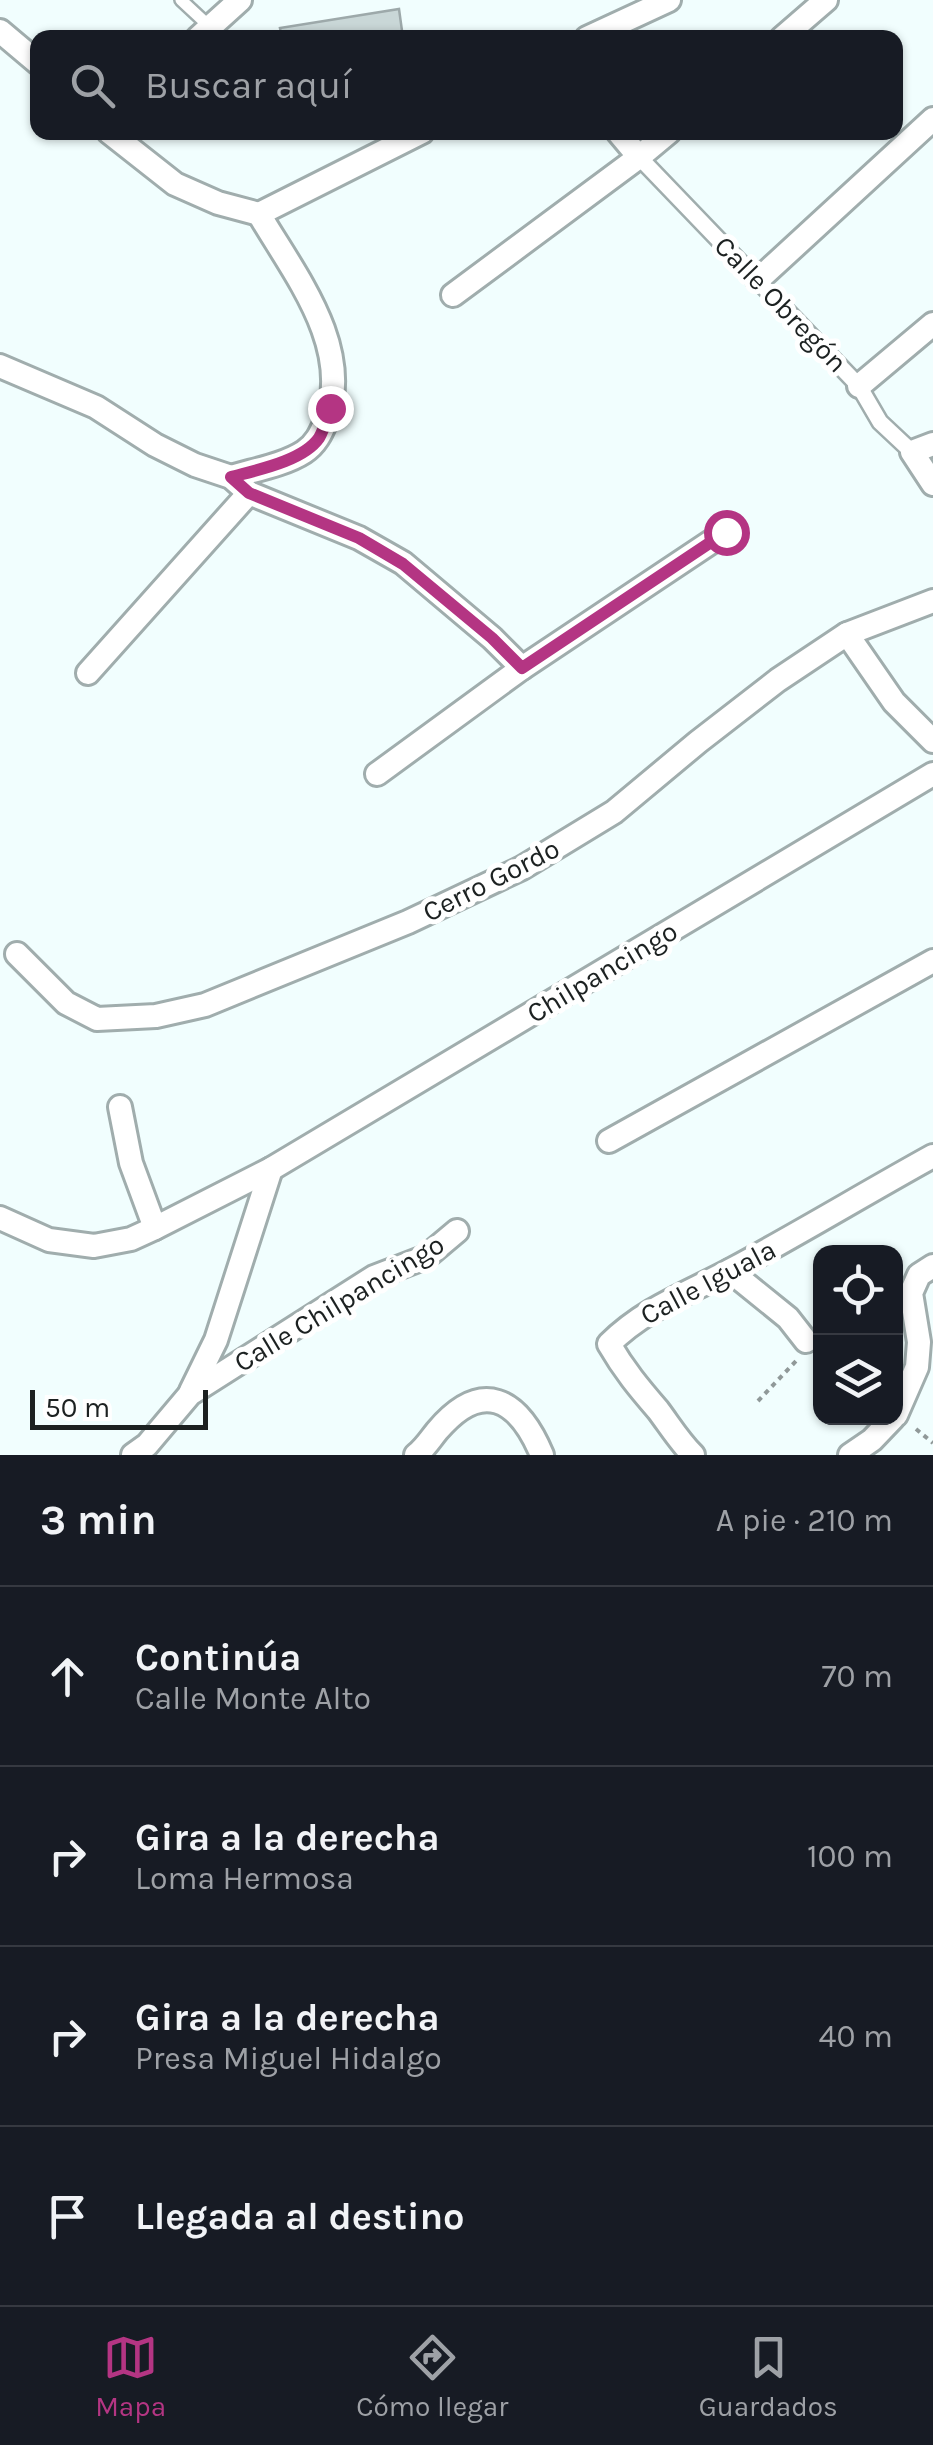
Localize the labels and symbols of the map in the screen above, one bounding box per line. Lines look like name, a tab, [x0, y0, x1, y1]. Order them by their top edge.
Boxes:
street label: Calle Obregón	[708, 229, 854, 379]
route end	[308, 386, 354, 432]
route start	[704, 510, 750, 556]
street label: Cerro Gordo	[417, 831, 565, 929]
street label: Chilpancingo	[521, 914, 683, 1030]
street label: Calle Chilpancingo	[228, 1227, 450, 1379]
street label: Calle Iguala	[635, 1233, 781, 1331]
scale bar	[30, 1385, 208, 1430]

